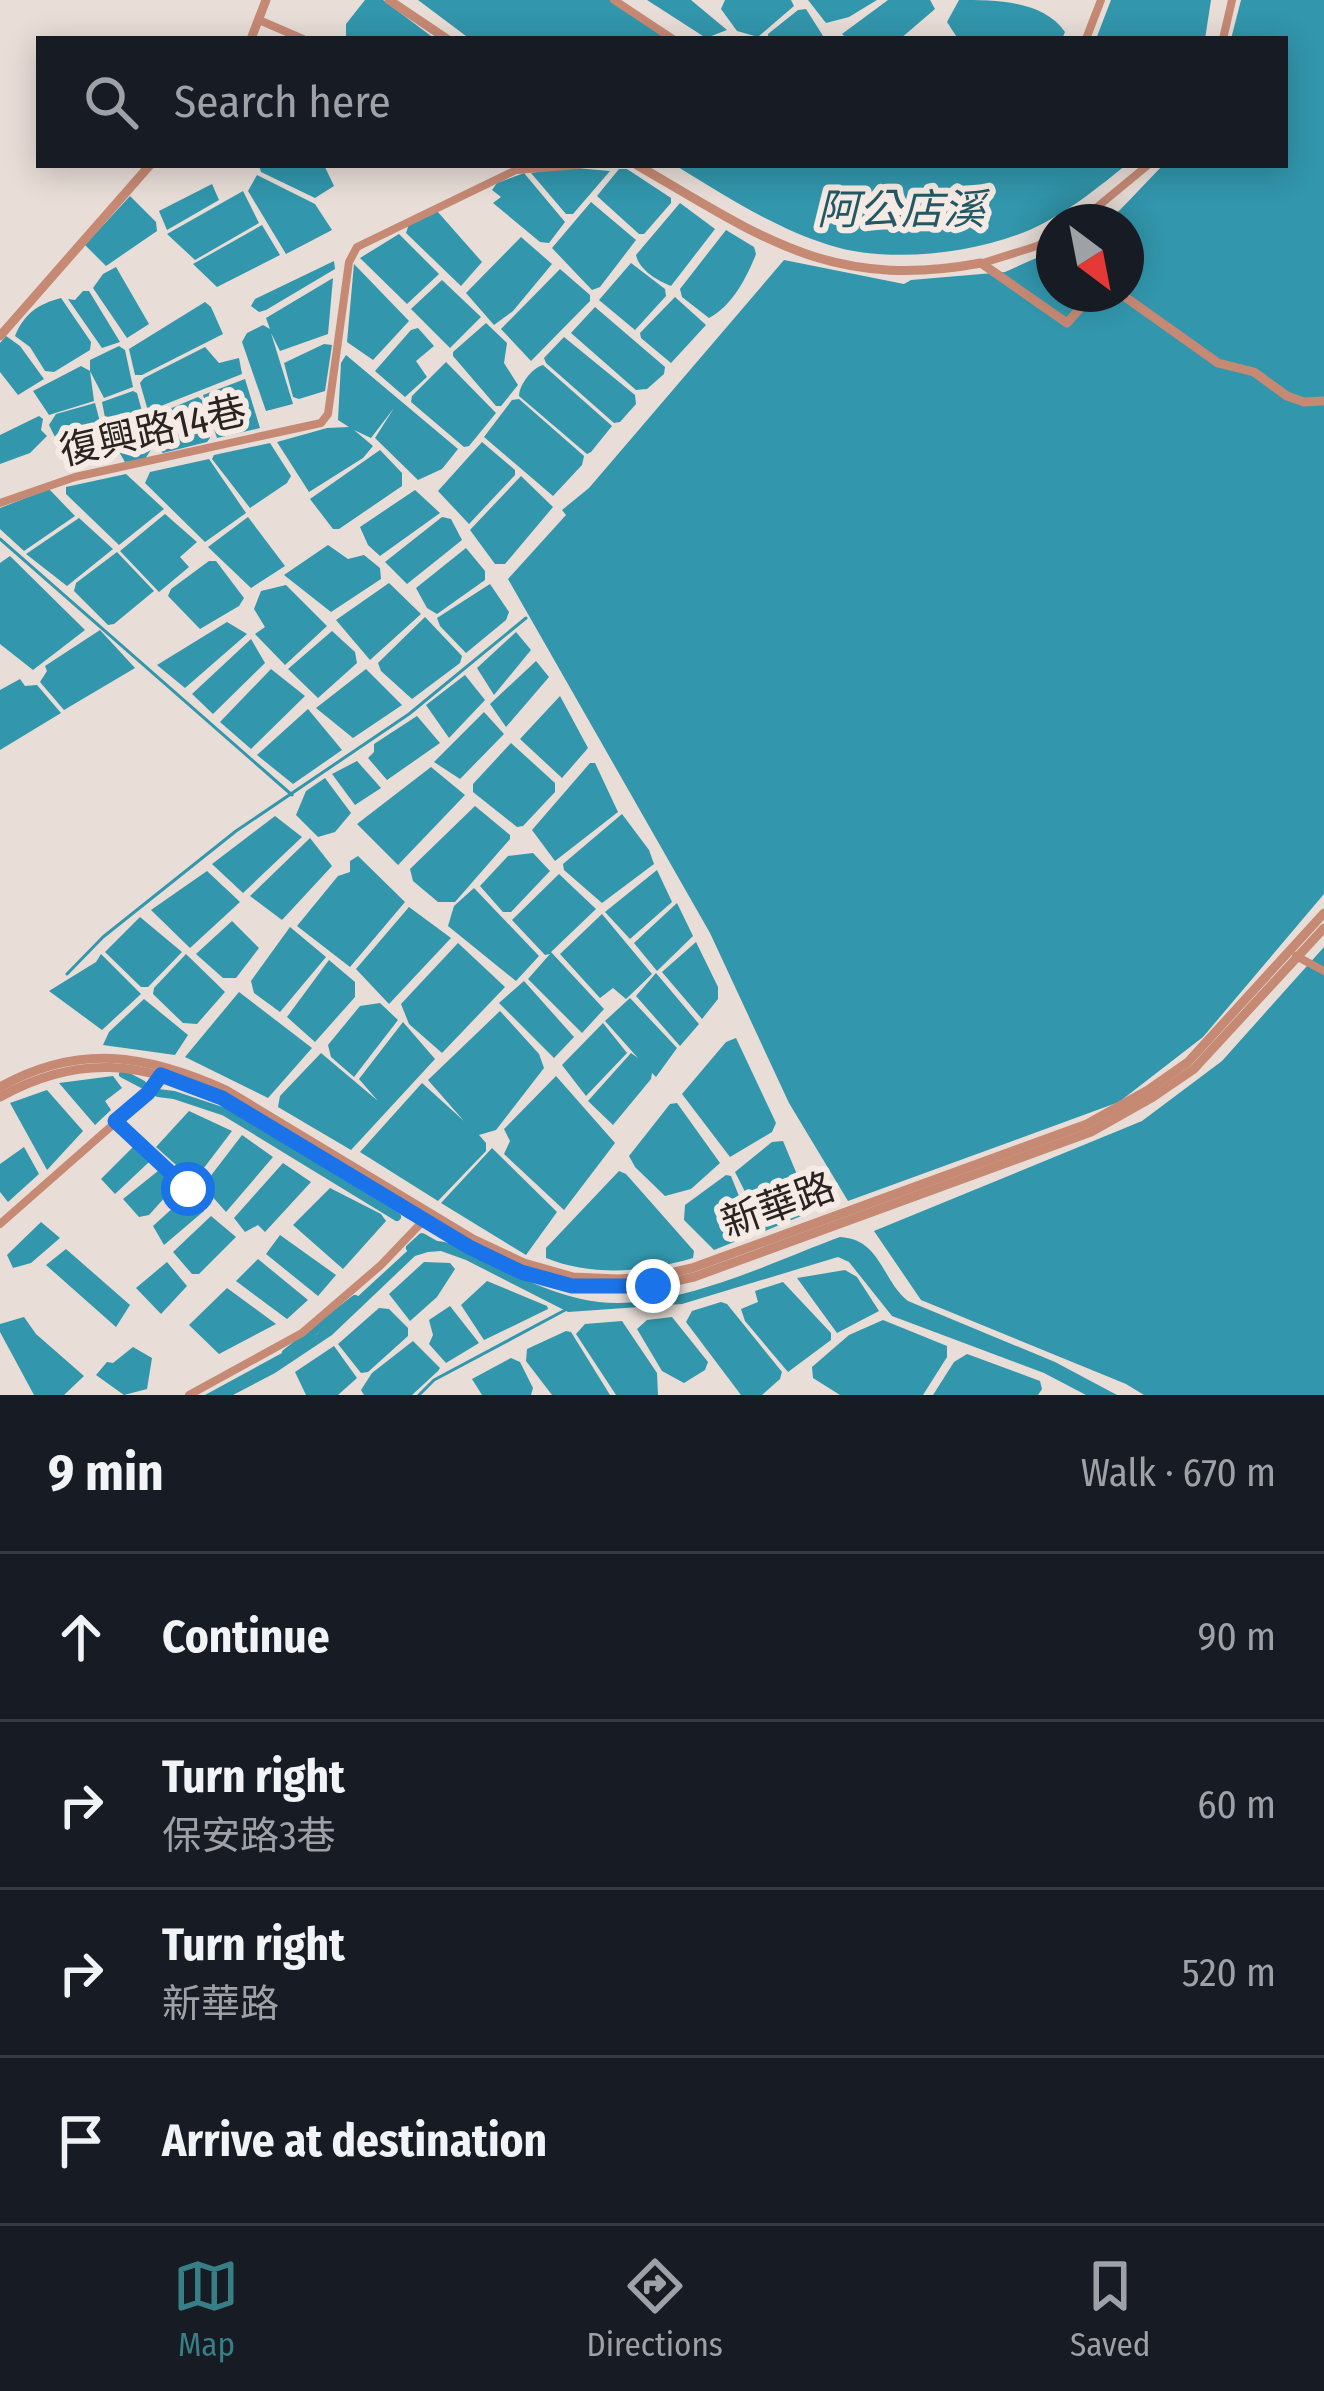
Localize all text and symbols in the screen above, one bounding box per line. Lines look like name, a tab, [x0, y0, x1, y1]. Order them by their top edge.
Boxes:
search box	[36, 36, 1288, 168]
icon: search	[78, 69, 144, 135]
text: Search here	[174, 75, 391, 129]
water label: 阿公店溪	[817, 185, 990, 235]
north arrow	[1036, 204, 1144, 312]
street label: 復興路14巷	[55, 387, 251, 475]
route start	[161, 1162, 215, 1216]
street label: 新華路	[715, 1163, 841, 1247]
route end	[626, 1259, 680, 1313]
text: 9 min	[48, 1442, 164, 1504]
text: Walk · 670 m	[1081, 1450, 1276, 1496]
icon: ahead	[48, 1604, 114, 1670]
text: Continue	[162, 1610, 330, 1664]
text: 90 m	[1198, 1614, 1276, 1660]
text: Turn right	[162, 1750, 345, 1804]
icon: right	[48, 1772, 114, 1838]
text: 60 m	[1197, 1782, 1276, 1828]
text: 保安路3巷	[162, 1813, 336, 1859]
text: Turn right	[162, 1918, 345, 1972]
icon: right	[48, 1940, 114, 2006]
text: 520 m	[1182, 1950, 1276, 1996]
text: 新華路	[162, 1981, 279, 2027]
icon: arrive	[48, 2108, 114, 2174]
text: Arrive at destination	[162, 2114, 547, 2168]
tab: Map	[173, 2253, 239, 2365]
tab: Directions	[586, 2253, 723, 2365]
tab: Saved	[1070, 2253, 1150, 2365]

